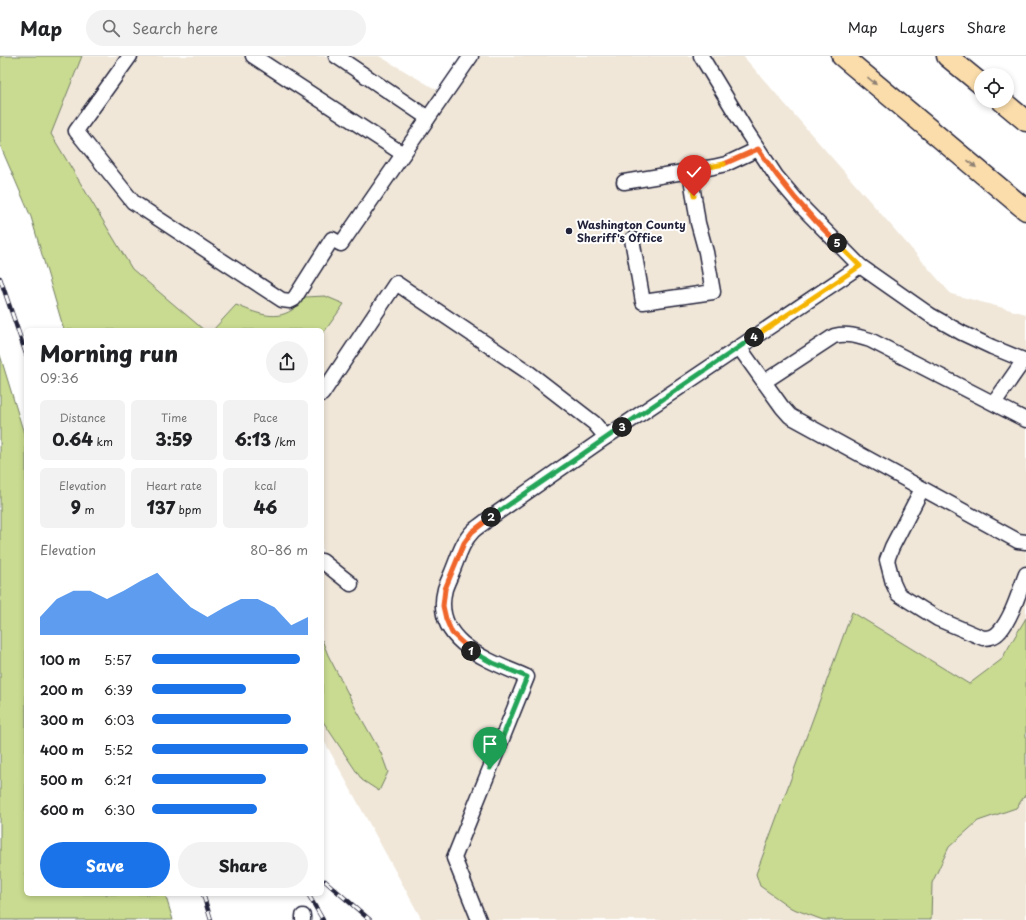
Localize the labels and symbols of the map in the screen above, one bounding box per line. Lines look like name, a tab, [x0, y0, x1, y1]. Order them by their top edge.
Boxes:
one-way arrow	[867, 77, 877, 85]
pin	[677, 155, 711, 196]
one-way arrow	[966, 160, 977, 169]
place label: Washington County Sheriff's Office	[577, 216, 686, 246]
marker: Washington County Sheriff's Office	[564, 226, 574, 236]
pin: 5	[827, 233, 847, 253]
pin: 4	[744, 327, 764, 347]
pin: 3	[612, 417, 632, 437]
pin: 2	[481, 507, 501, 527]
pin: 1	[461, 641, 481, 661]
pin	[473, 727, 507, 768]

